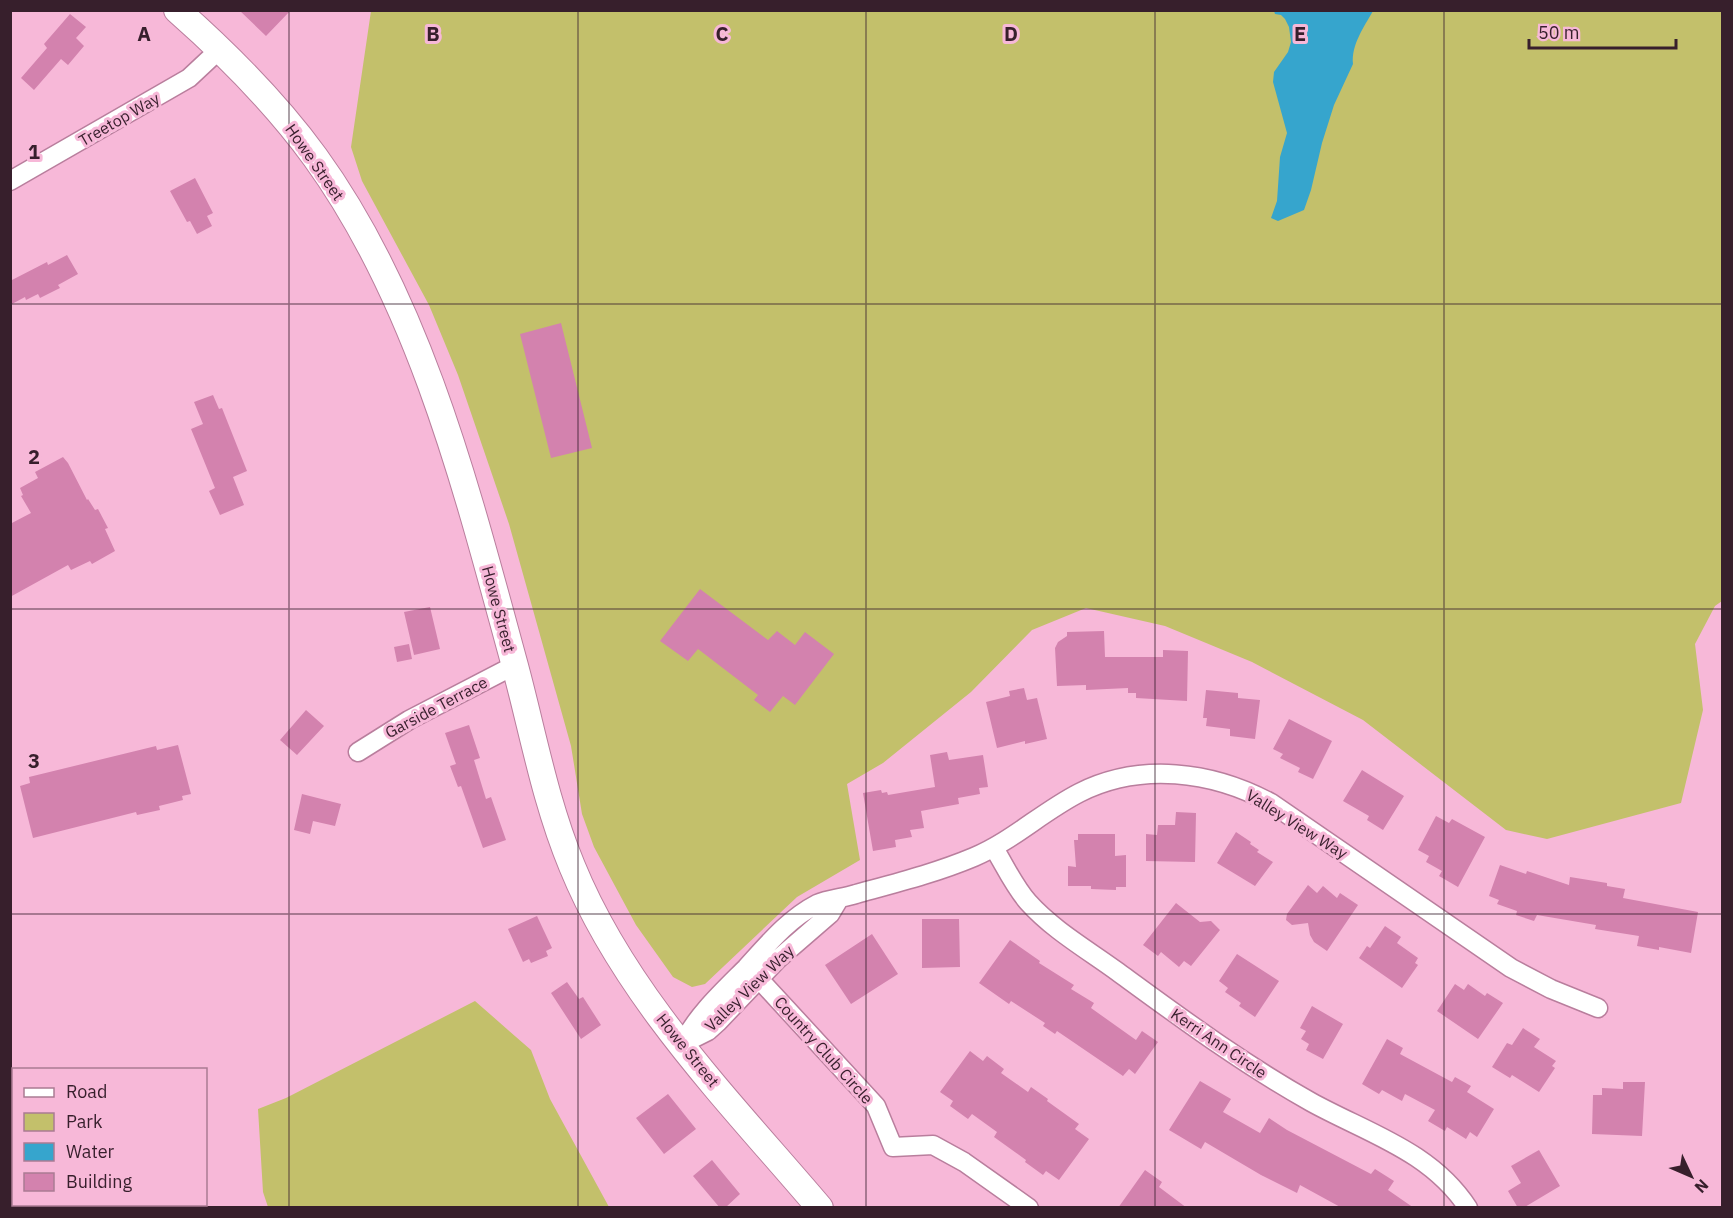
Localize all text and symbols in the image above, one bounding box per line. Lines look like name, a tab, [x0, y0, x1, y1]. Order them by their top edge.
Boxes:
scale bar	[1529, 12, 1676, 50]
text: A	[137, 20, 151, 47]
text: B	[426, 20, 440, 47]
text: C	[715, 20, 729, 47]
text: D	[1004, 20, 1018, 47]
text: E	[1294, 20, 1306, 47]
text: 50 m	[1538, 21, 1580, 44]
street label: Treetop Way	[75, 88, 163, 150]
street label: Howe Street	[281, 120, 349, 204]
text: 1	[28, 138, 40, 165]
text: 2	[28, 443, 40, 470]
street label: Howe Street	[478, 563, 520, 655]
street label: Garside Terrace	[381, 672, 491, 742]
text: 3	[28, 747, 40, 774]
street label: Valley View Way	[1243, 785, 1351, 863]
street label: Valley View Way	[700, 941, 798, 1035]
street label: Country Club Circle	[770, 992, 878, 1108]
street label: Kerri Ann Circle	[1167, 1004, 1271, 1082]
street label: Howe Street	[652, 1009, 724, 1091]
legend	[12, 1068, 207, 1206]
text: Road	[66, 1080, 107, 1103]
text: Park	[66, 1110, 103, 1133]
text: Water	[66, 1140, 115, 1163]
north arrow	[1661, 1146, 1721, 1206]
text: Building	[66, 1170, 133, 1193]
text: N	[1691, 1175, 1713, 1198]

